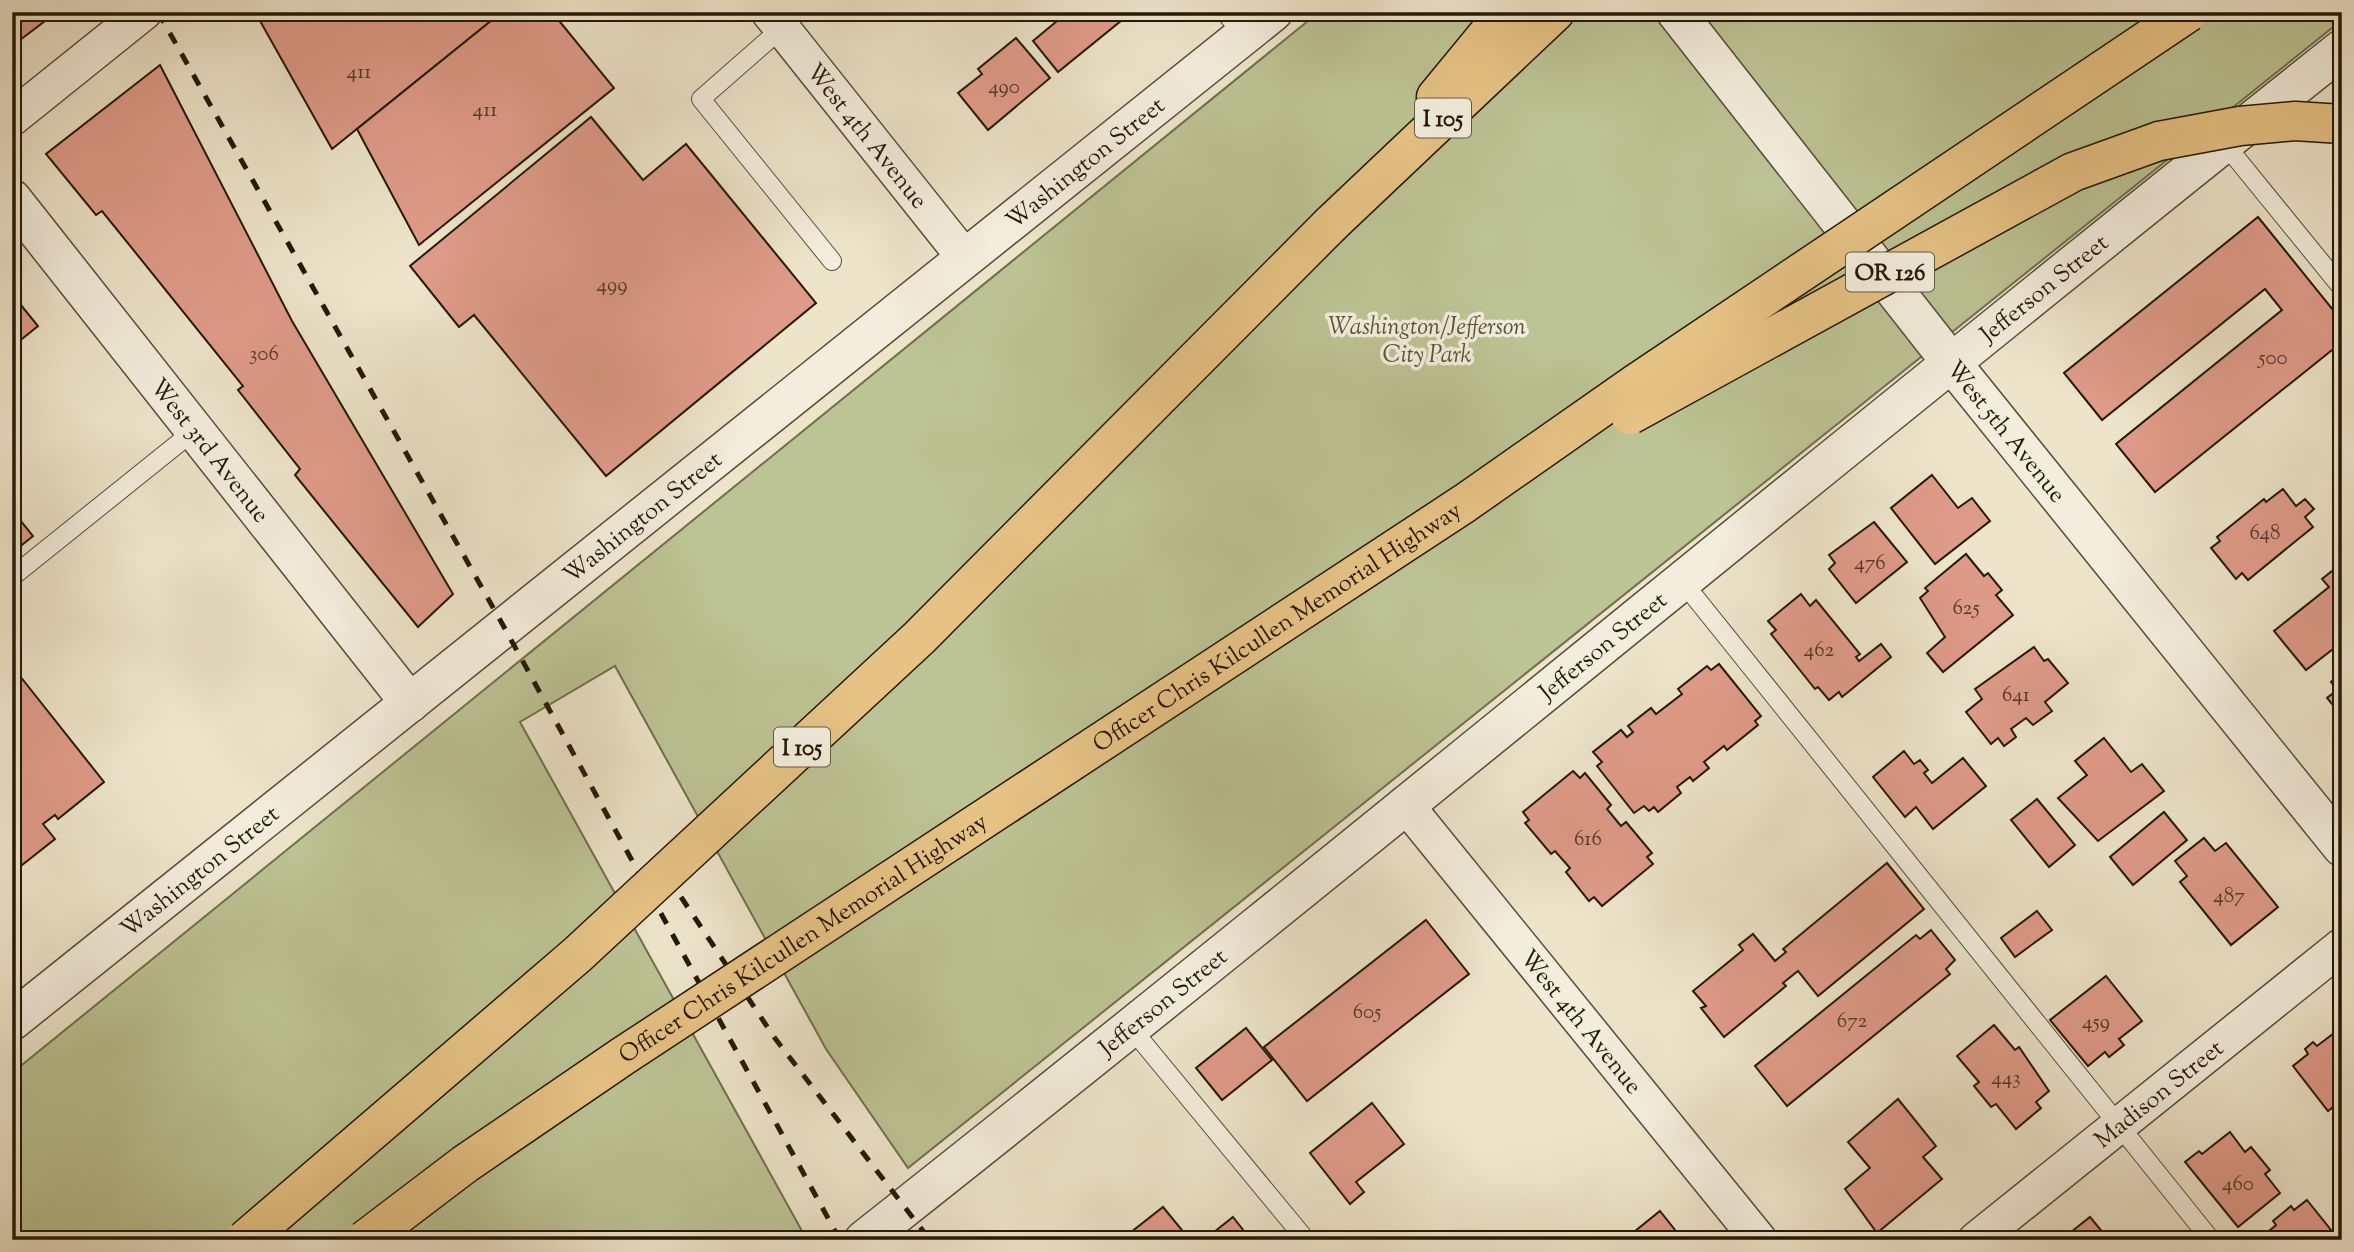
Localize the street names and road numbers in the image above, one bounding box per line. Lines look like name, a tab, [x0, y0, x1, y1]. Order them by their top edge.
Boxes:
street label: West 4th Avenue	[797, 57, 935, 217]
street label: Washington Street	[999, 90, 1173, 238]
road number: I 105	[1415, 99, 1471, 138]
street label: Jefferson Street	[1972, 227, 2117, 353]
road number: OR 126	[1846, 252, 1934, 292]
street label: West 5th Avenue	[1937, 354, 2073, 511]
street label: West 3rd Avenue	[141, 372, 277, 531]
street label: Washington Street	[557, 444, 730, 593]
street label: Officer Chris Kilcullen Memorial Highway	[1087, 495, 1469, 762]
street label: Jefferson Street	[1531, 585, 1675, 711]
road number: I 105	[774, 727, 830, 766]
street label: Washington Street	[114, 798, 287, 947]
street label: Officer Chris Kilcullen Memorial Highway	[613, 806, 995, 1073]
street label: Jefferson Street	[1091, 941, 1235, 1067]
street label: West 4th Avenue	[1511, 943, 1649, 1102]
street label: Madison Street	[2088, 1033, 2232, 1157]

